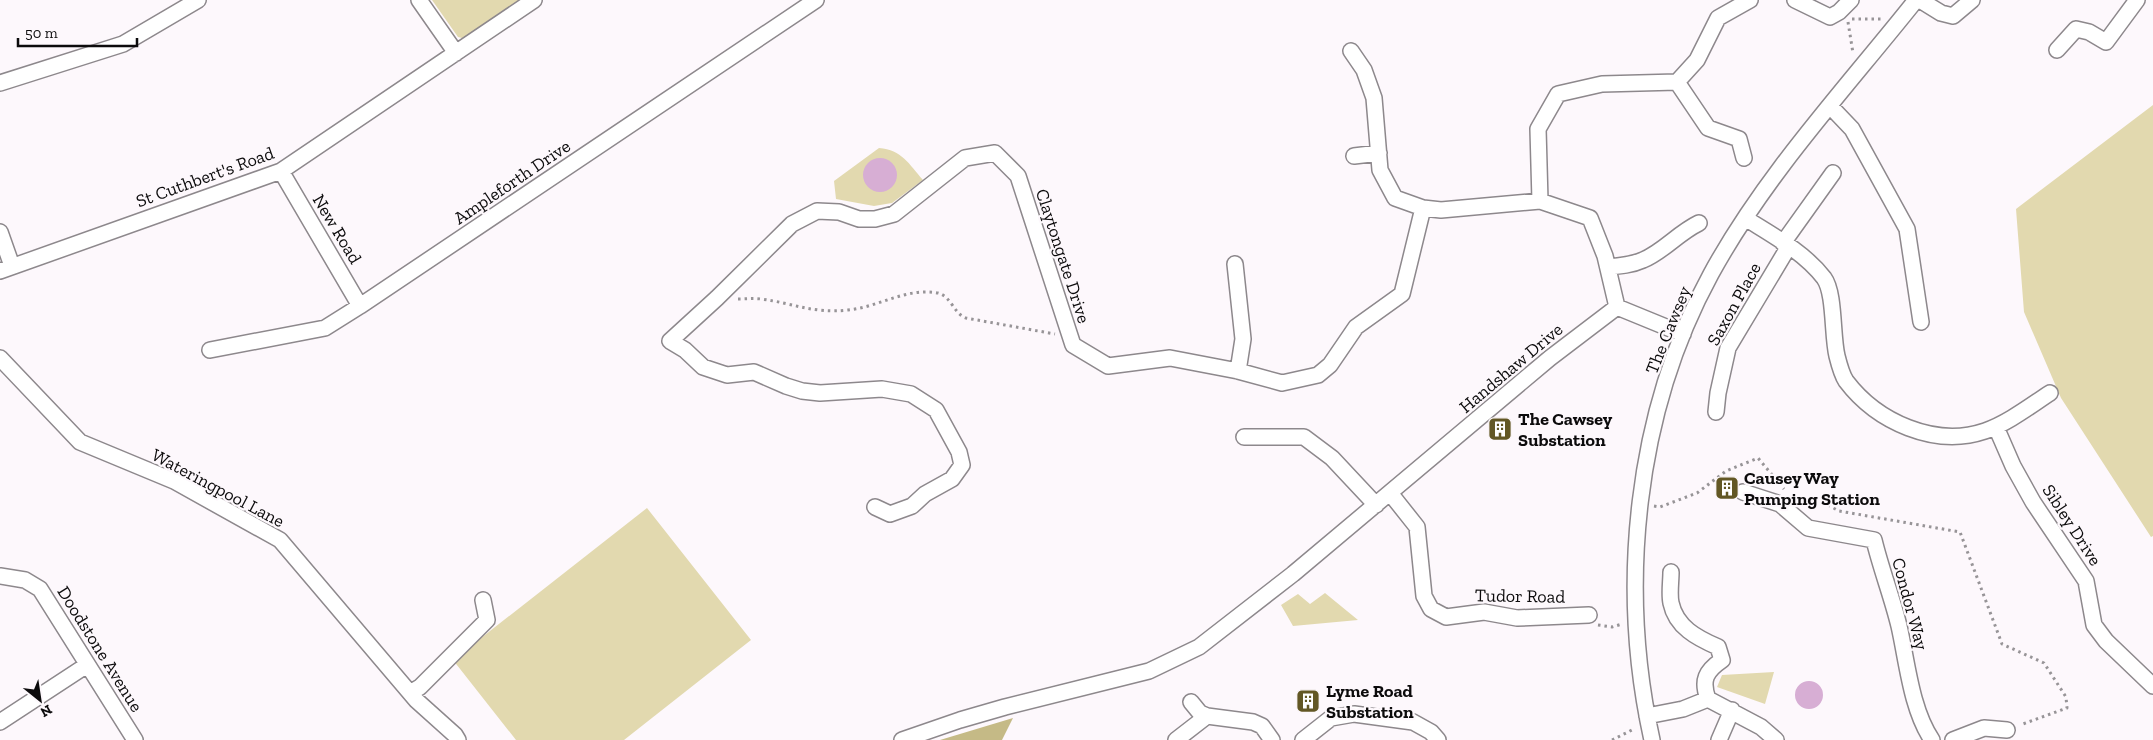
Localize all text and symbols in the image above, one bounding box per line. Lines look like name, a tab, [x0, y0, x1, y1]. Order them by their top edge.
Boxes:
scale bar	[18, 15, 136, 47]
text: 50 m	[25, 24, 58, 42]
street label: Ampleforth Drive	[450, 135, 574, 229]
street label: St Cuthbert's Road	[133, 142, 277, 212]
street label: Claytongate Drive	[1031, 186, 1095, 326]
street label: New Road	[308, 190, 366, 268]
street label: Saxon Place	[1702, 259, 1766, 349]
street label: The Cawsey	[1640, 282, 1696, 377]
street label: Handshaw Drive	[1455, 318, 1567, 418]
place label: The Cawsey Substation	[1518, 408, 1613, 451]
building icon: The Cawsey Substation	[1487, 416, 1513, 442]
street label: Wateringpool Lane	[148, 444, 288, 532]
place label: Causey Way Pumping Station	[1744, 467, 1880, 510]
building icon: Causey Way Pumping Station	[1714, 475, 1740, 501]
street label: Sibley Drive	[2038, 480, 2106, 570]
street label: Condor Way	[1887, 555, 1933, 653]
street label: Doodstone Avenue	[52, 582, 148, 716]
street label: Tudor Road	[1475, 584, 1566, 608]
north arrow	[15, 675, 65, 725]
place label: Lyme Road Substation	[1326, 680, 1414, 723]
building icon: Lyme Road Substation	[1295, 688, 1321, 714]
text: N	[37, 701, 55, 721]

